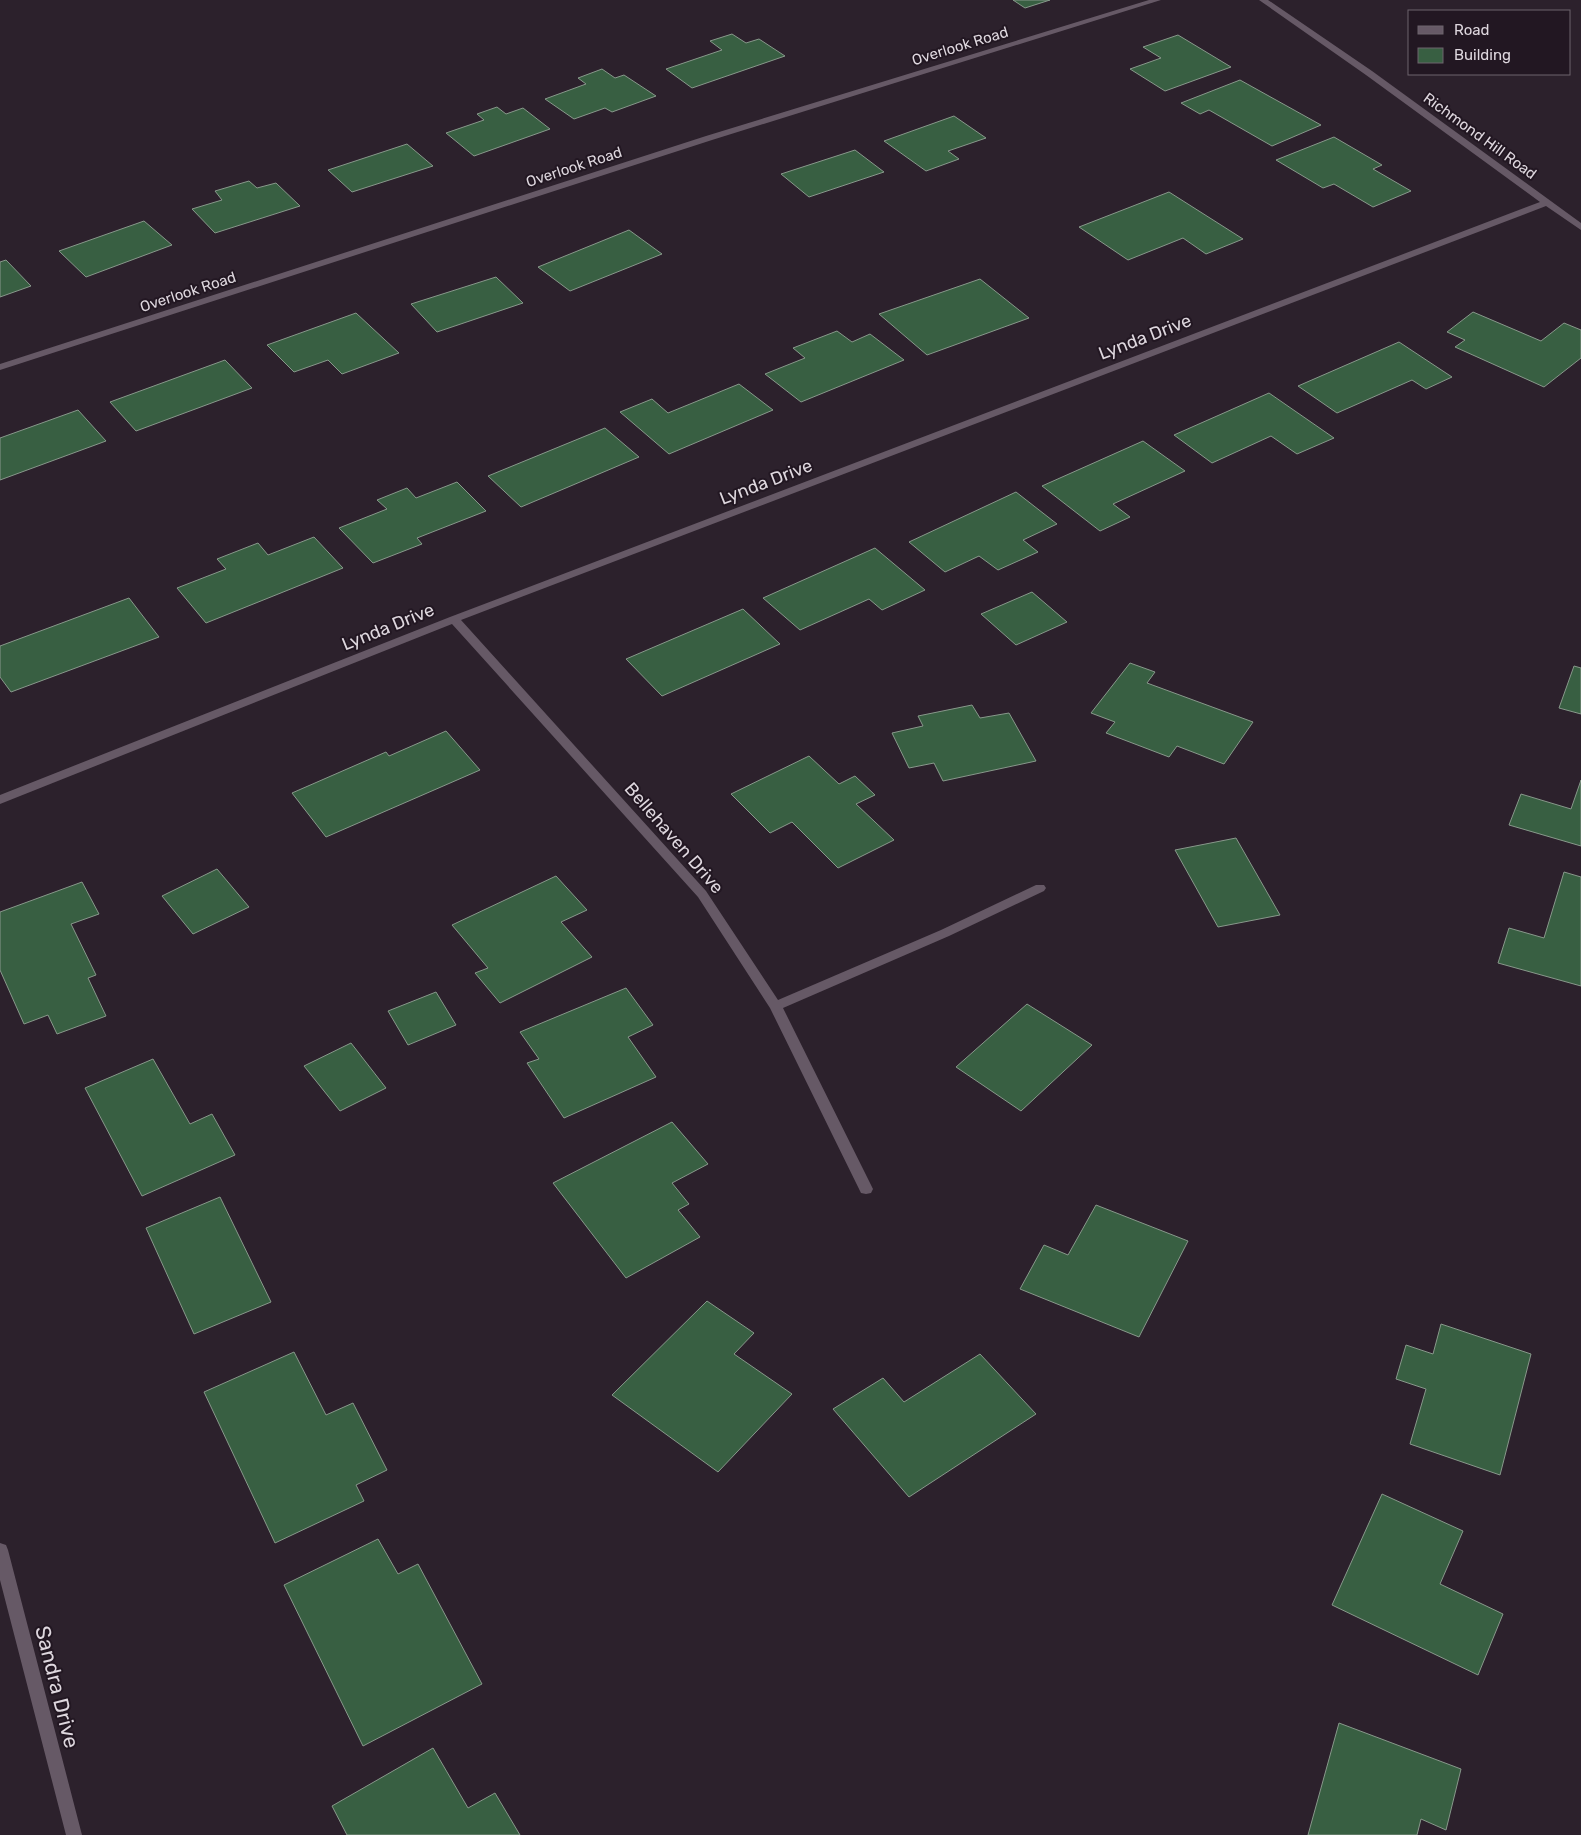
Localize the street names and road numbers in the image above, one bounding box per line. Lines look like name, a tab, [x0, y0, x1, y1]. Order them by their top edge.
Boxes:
street label: Overlook Road	[910, 23, 1010, 69]
street label: Richmond Hill Road	[1420, 89, 1540, 183]
street label: Overlook Road	[524, 143, 624, 191]
street label: Overlook Road	[138, 268, 238, 316]
street label: Lynda Drive	[1095, 309, 1195, 365]
street label: Lynda Drive	[716, 454, 816, 510]
street label: Lynda Drive	[339, 599, 437, 655]
street label: Bellehaven Drive	[620, 778, 728, 898]
street label: Sandra Drive	[30, 1623, 85, 1751]

